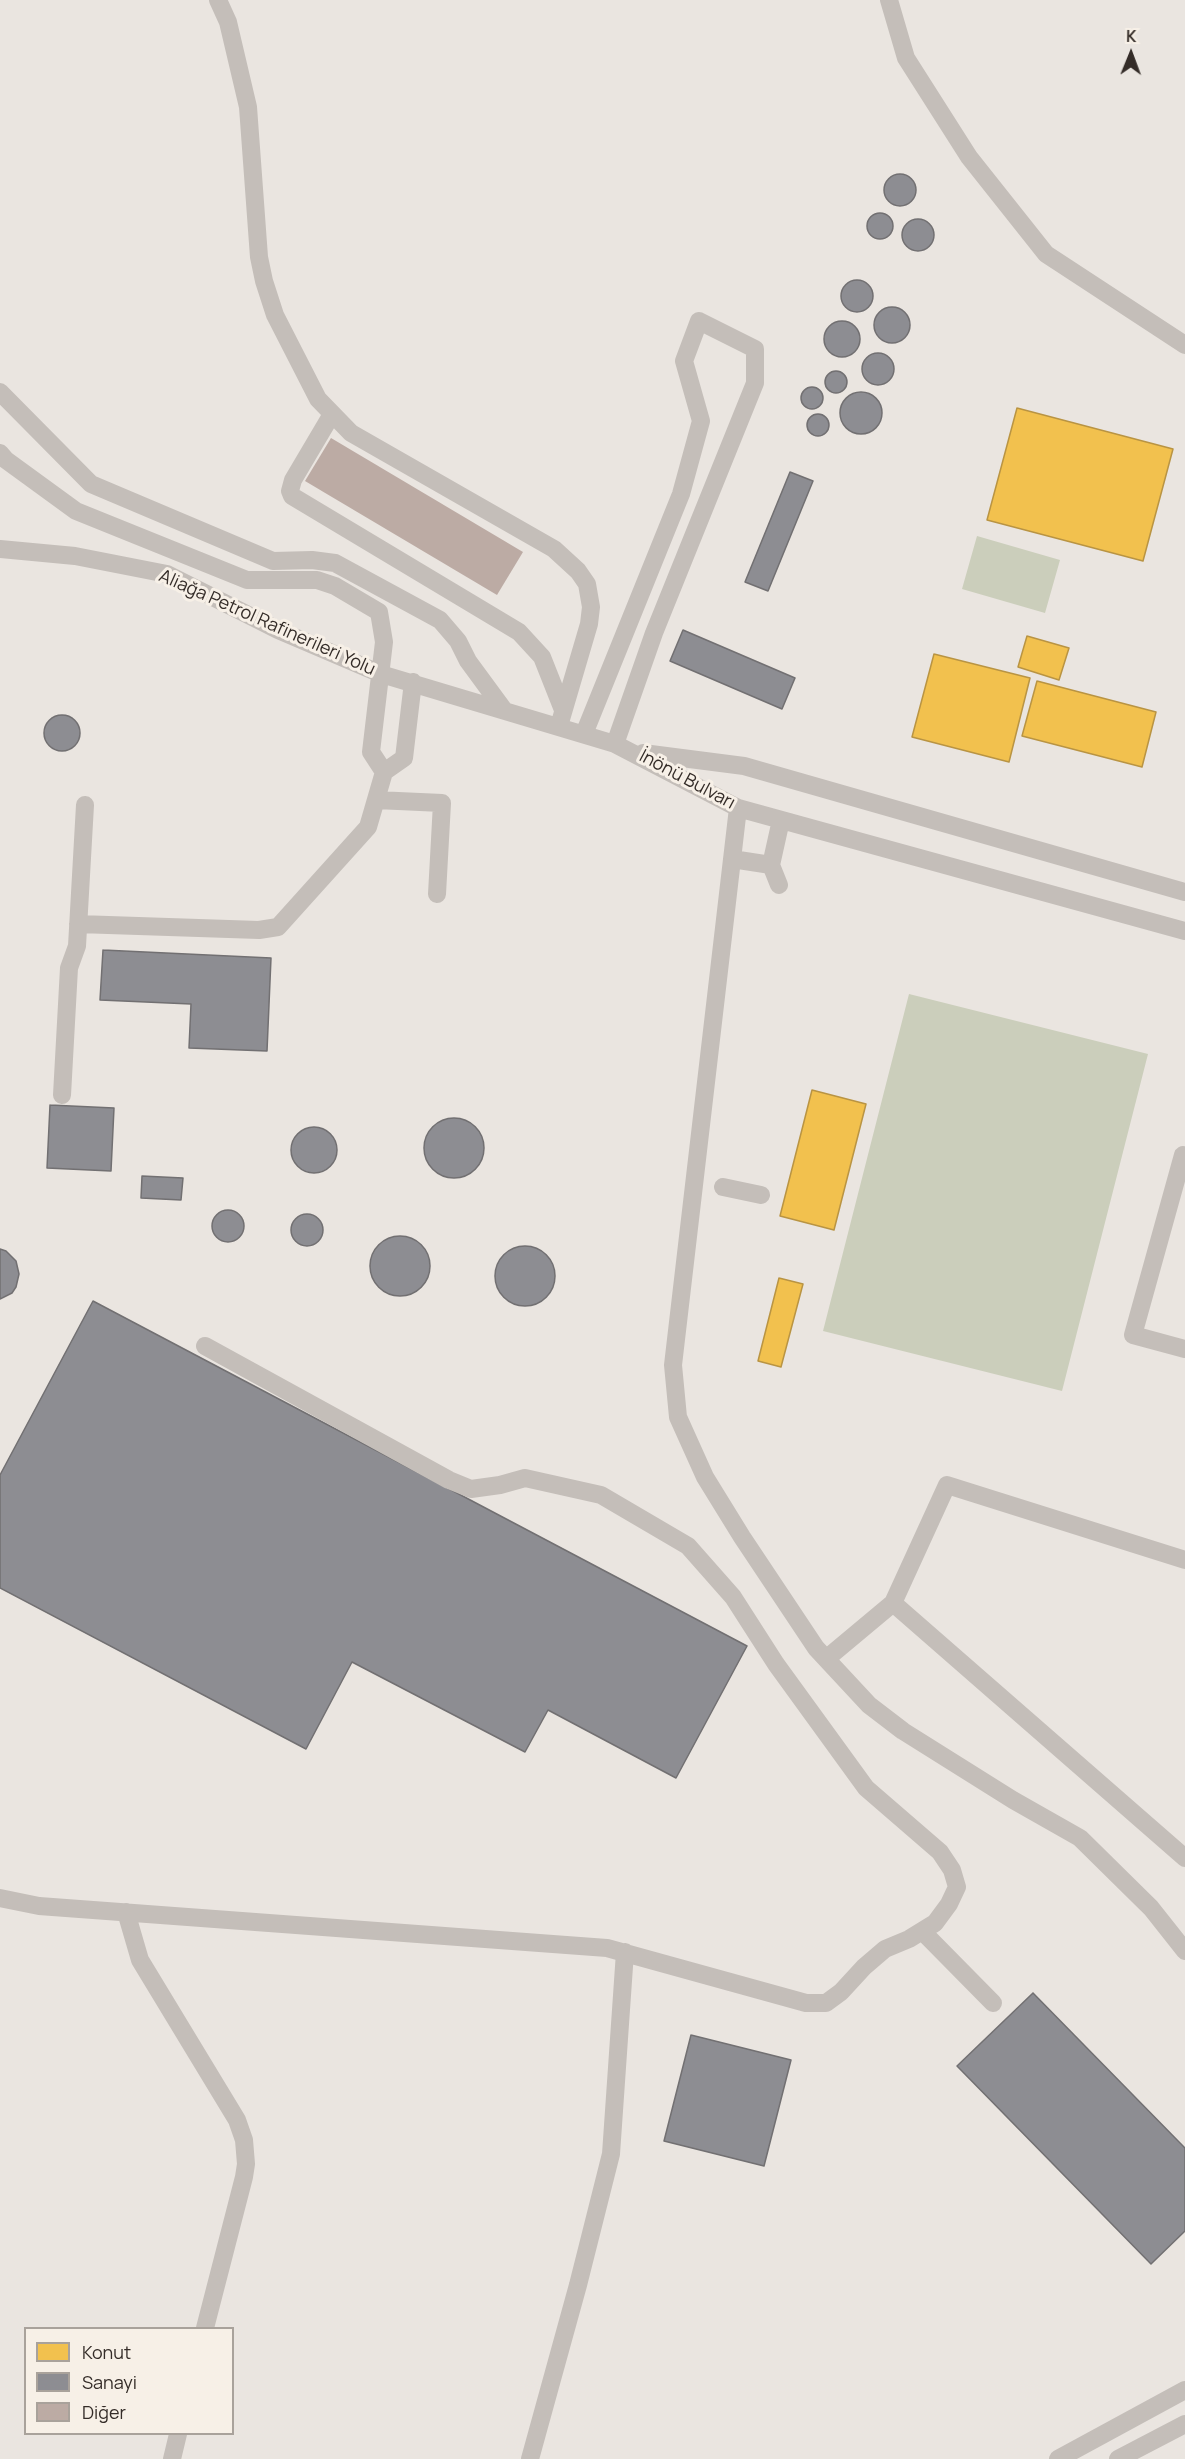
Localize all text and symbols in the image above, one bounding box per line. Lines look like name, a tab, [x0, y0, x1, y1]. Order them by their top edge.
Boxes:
north arrow	[1101, 24, 1161, 84]
text: K	[1126, 25, 1137, 47]
street label: Aliağa Petrol Rafinerileri Yolu	[155, 565, 379, 681]
street label: İnönü Bulvarı	[635, 746, 739, 814]
legend	[24, 2327, 234, 2435]
text: Konut	[82, 2340, 131, 2364]
text: Sanayi	[82, 2370, 137, 2394]
text: Diğer	[82, 2400, 126, 2424]

